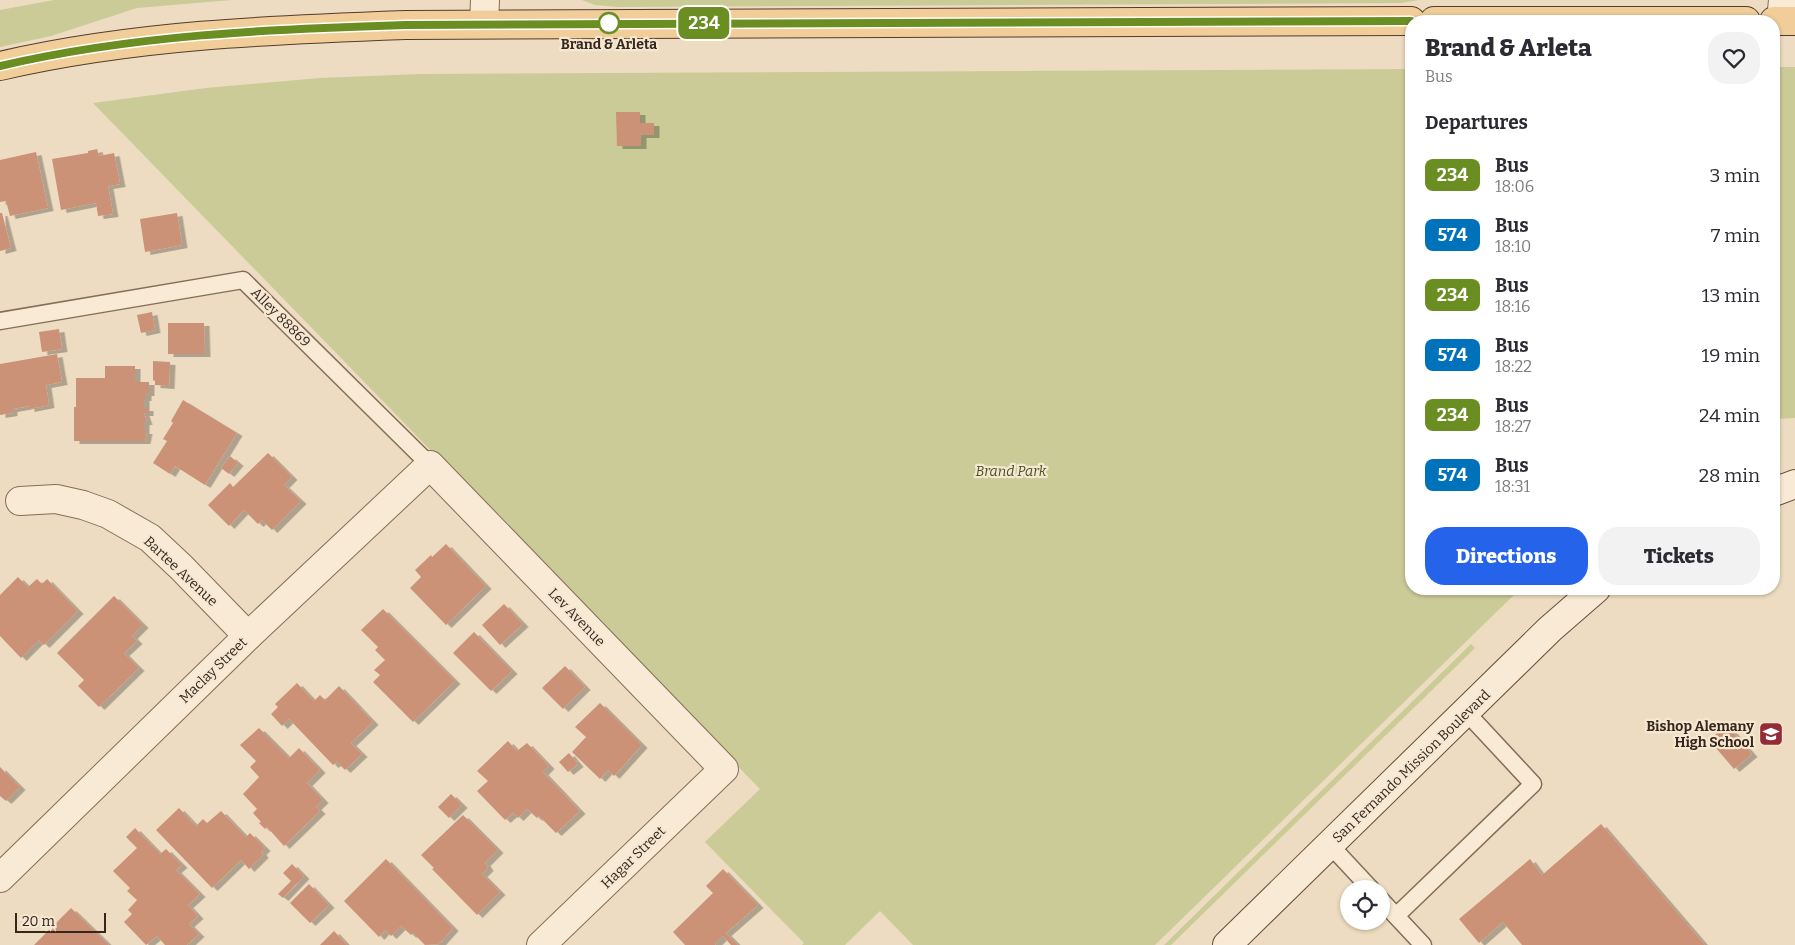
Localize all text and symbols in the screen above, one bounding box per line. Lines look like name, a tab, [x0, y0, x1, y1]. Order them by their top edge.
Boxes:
line badge: 234	[675, 7, 733, 39]
marker: Brand & Arleta	[598, 12, 620, 34]
text: 234	[688, 12, 720, 34]
button: heart	[1708, 32, 1760, 84]
text: Brand & Arleta	[1425, 34, 1592, 62]
place label: Brand & Arleta	[561, 36, 657, 53]
text: Bus	[1425, 67, 1453, 86]
text: Departures	[1425, 111, 1528, 134]
text: Bus	[1495, 154, 1529, 177]
text: 234	[1437, 164, 1468, 186]
text: 3 min	[1710, 164, 1760, 187]
text: 18:06	[1495, 177, 1534, 196]
text: Bus	[1495, 214, 1529, 237]
text: 574	[1438, 224, 1467, 246]
text: 7 min	[1711, 224, 1760, 247]
text: 18:10	[1495, 237, 1531, 256]
text: Bus	[1495, 274, 1529, 297]
street label: Alley 88869	[247, 284, 314, 351]
text: 234	[1437, 284, 1468, 306]
text: 13 min	[1702, 284, 1760, 307]
text: 18:16	[1495, 297, 1530, 316]
text: Bus	[1495, 334, 1529, 357]
text: 574	[1438, 344, 1467, 366]
text: 19 min	[1702, 344, 1760, 367]
text: 18:22	[1495, 357, 1532, 376]
text: Bus	[1495, 394, 1529, 417]
text: 234	[1437, 404, 1468, 426]
text: 24 min	[1699, 404, 1760, 427]
text: 18:27	[1495, 417, 1531, 436]
text: Bus	[1495, 454, 1529, 477]
park label: Brand Park	[976, 463, 1047, 480]
text: 574	[1438, 464, 1467, 486]
text: 28 min	[1699, 464, 1760, 487]
text: 18:31	[1495, 477, 1530, 496]
button: Directions	[1425, 527, 1588, 585]
button: Tickets	[1598, 527, 1760, 585]
street label: Bartee Avenue	[140, 533, 221, 610]
street label: Lev Avenue	[545, 585, 609, 650]
street label: Maclay Street	[176, 634, 251, 707]
street label: San Fernando Mission Boulevard	[1329, 686, 1494, 846]
place label: Bishop Alemany High School	[1646, 718, 1755, 751]
school or university icon: Bishop Alemany High School	[1758, 721, 1784, 747]
street label: Hagar Street	[598, 823, 669, 892]
map controls	[1340, 880, 1390, 930]
button: locate	[1340, 880, 1390, 930]
scale bar	[15, 910, 106, 933]
text: 20 m	[22, 913, 55, 930]

